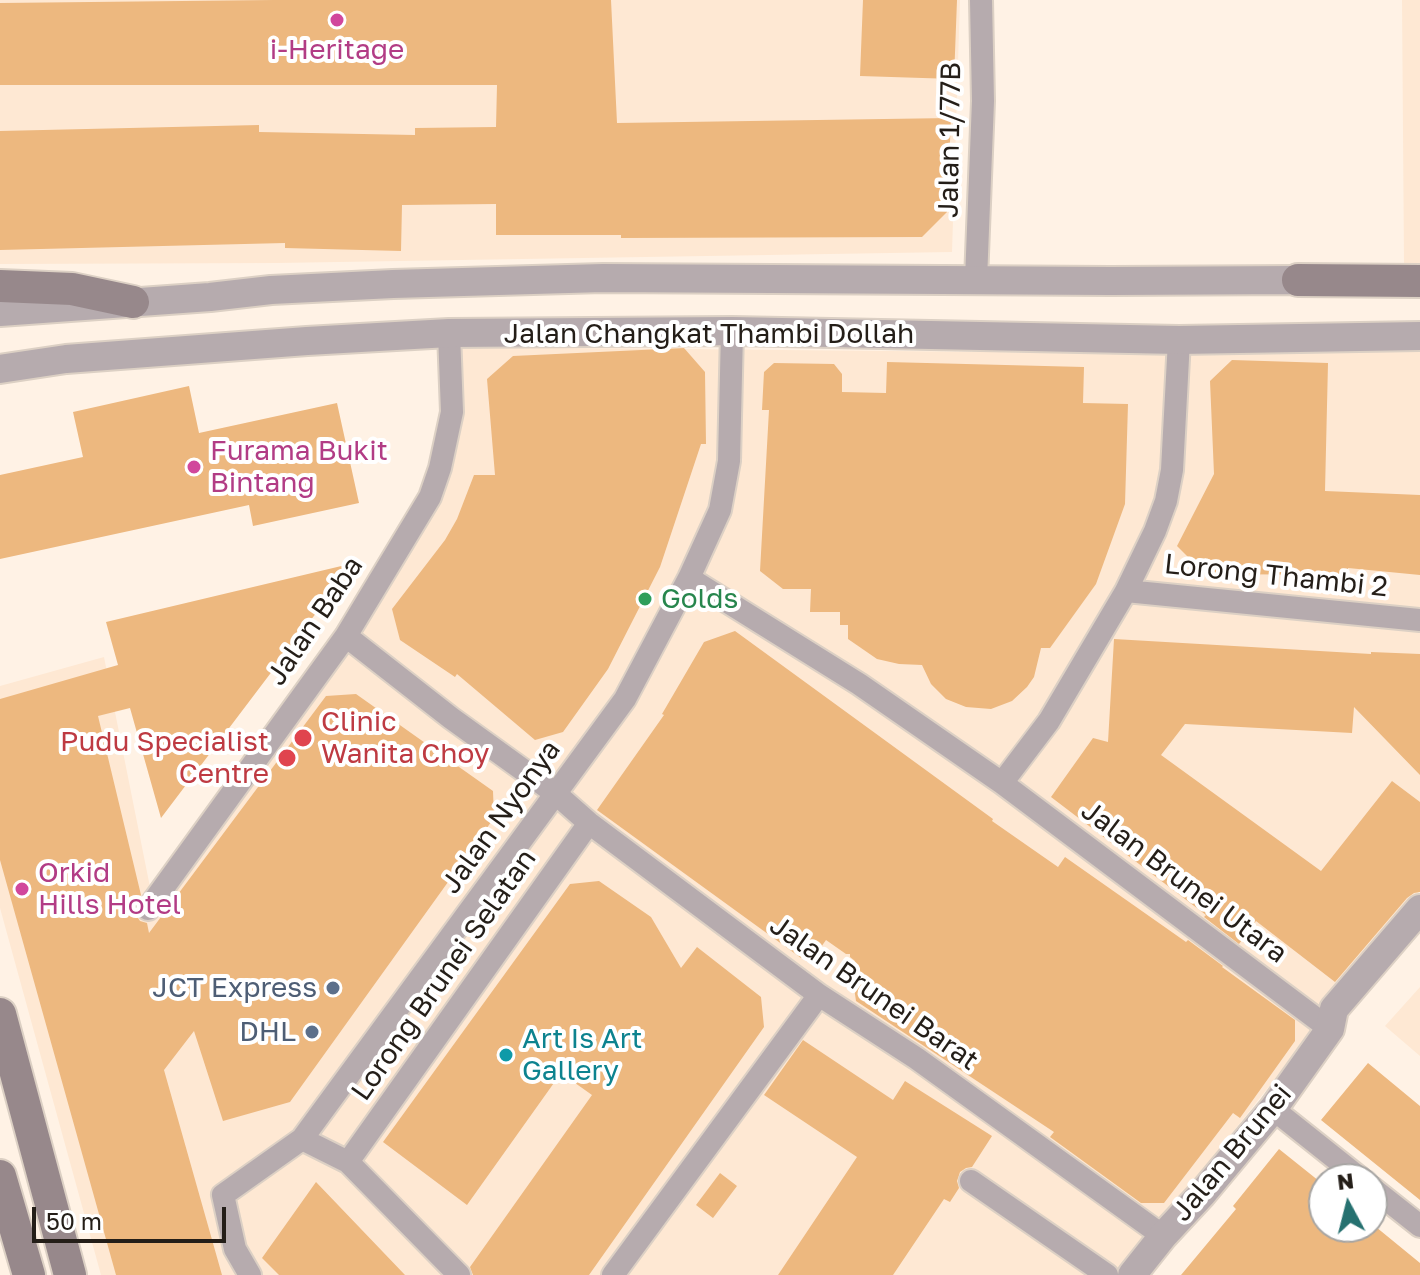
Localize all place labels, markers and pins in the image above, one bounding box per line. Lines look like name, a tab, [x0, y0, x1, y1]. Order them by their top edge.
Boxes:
marker: i-Heritage	[328, 11, 346, 29]
place label: i-Heritage	[270, 33, 404, 67]
place label: Furama Bukit Bintang	[210, 434, 388, 500]
marker: Furama Bukit Bintang	[185, 458, 203, 476]
place label: Golds	[661, 582, 738, 616]
marker: Golds	[636, 590, 654, 608]
place label: Clinic Wanita Choy	[321, 705, 490, 771]
place label: Pudu Specialist Centre	[60, 725, 269, 791]
marker: Clinic Wanita Choy	[292, 727, 314, 749]
marker: Pudu Specialist Centre	[276, 747, 298, 769]
place label: Orkid Hills Hotel	[38, 856, 181, 922]
marker: Orkid Hills Hotel	[13, 880, 31, 898]
place label: JCT Express	[152, 971, 317, 1005]
marker: JCT Express	[324, 979, 342, 997]
place label: DHL	[239, 1015, 296, 1049]
place label: Art Is Art Gallery	[522, 1022, 643, 1088]
marker: DHL	[303, 1023, 321, 1041]
marker: Art Is Art Gallery	[497, 1046, 515, 1064]

